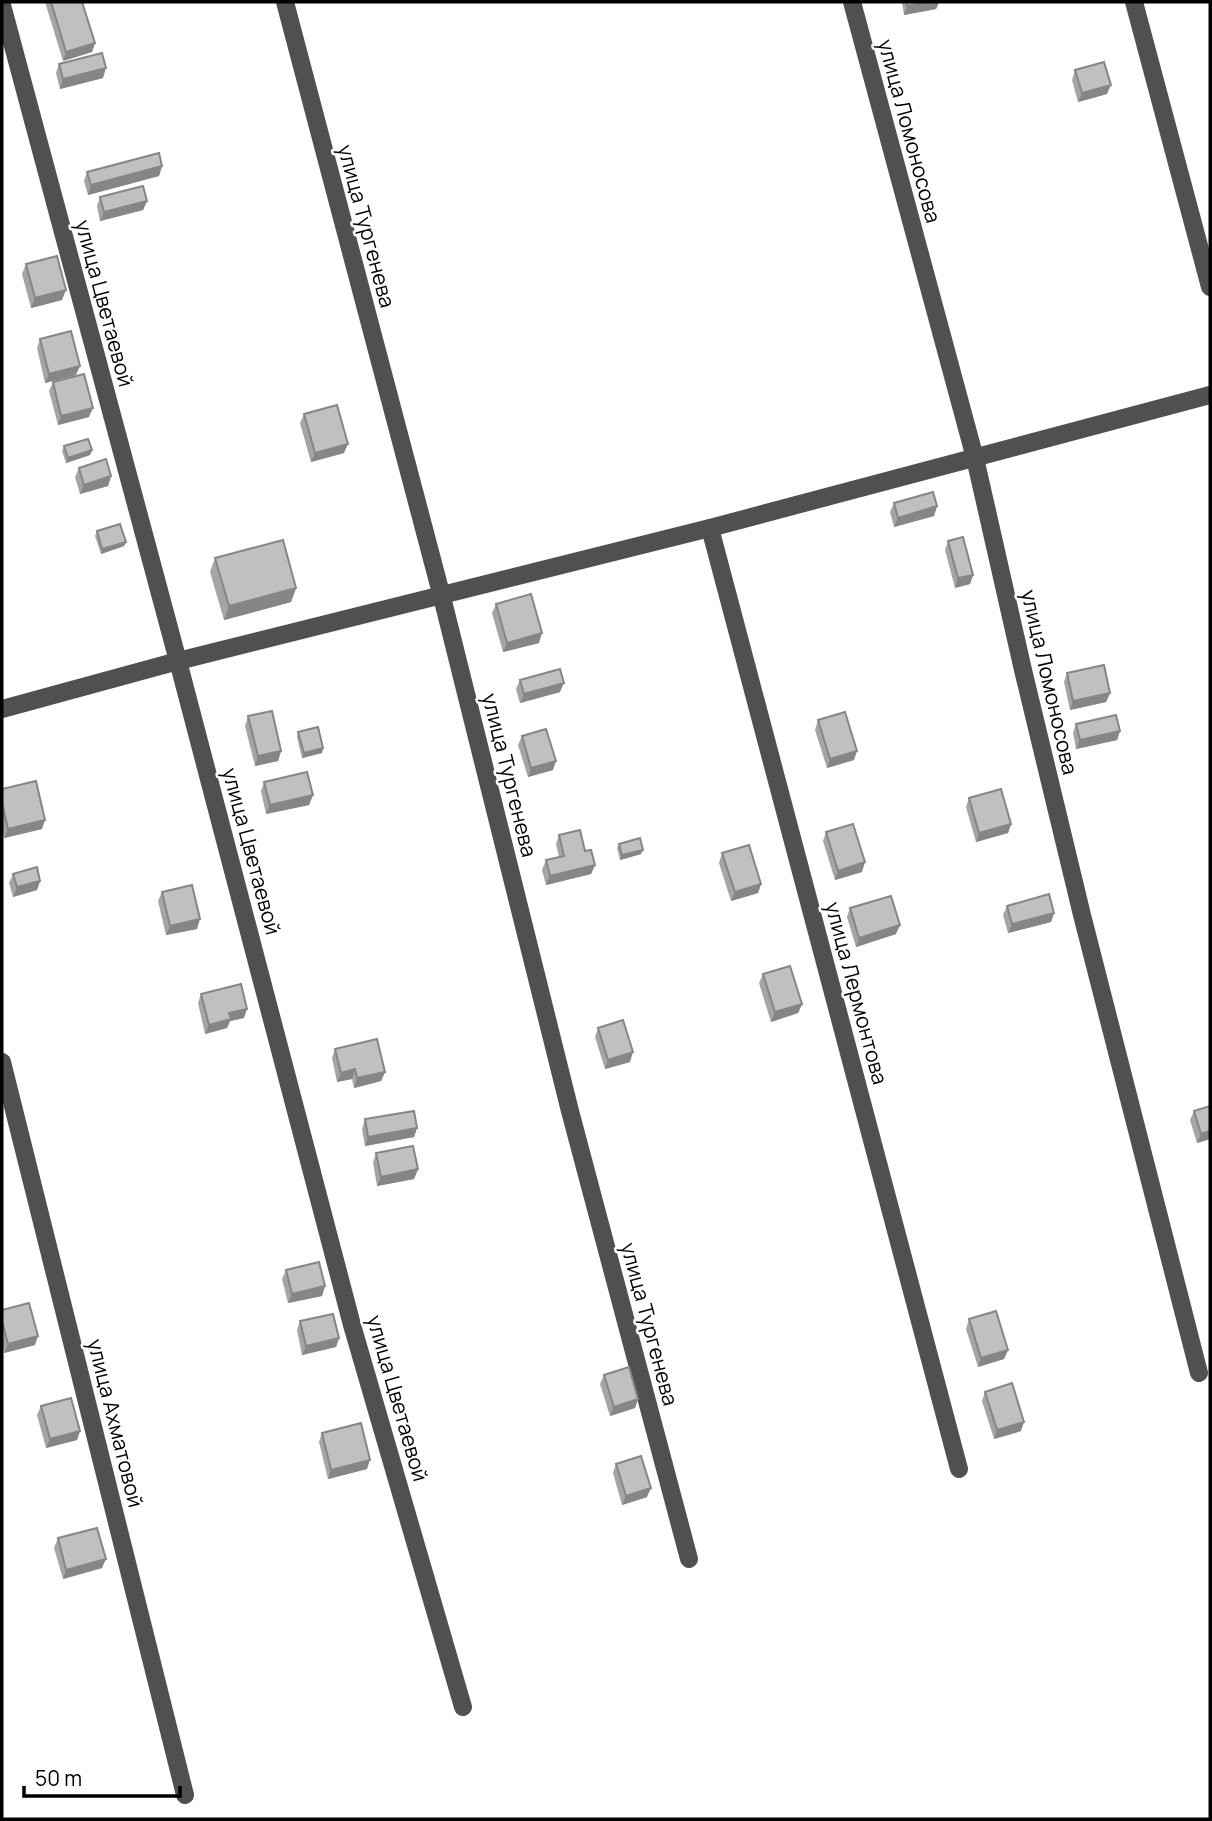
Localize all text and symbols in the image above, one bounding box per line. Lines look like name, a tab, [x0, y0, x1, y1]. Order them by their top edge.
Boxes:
street label: улица Ломоносова	[872, 36, 948, 226]
street label: улица Тургенева	[332, 141, 402, 311]
street label: улица Цветаевой	[69, 216, 141, 390]
street label: улица Ломоносова	[1015, 587, 1085, 777]
street label: улица Тургенева	[476, 690, 544, 860]
street label: улица Цветаевой	[216, 764, 288, 938]
street label: улица Лермонтова	[819, 899, 895, 1087]
street label: улица Тургенева	[615, 1239, 685, 1409]
street label: улица Цветаевой	[361, 1312, 435, 1484]
street label: улица Ахматовой	[82, 1336, 150, 1510]
scale bar	[24, 1755, 180, 1799]
text: 50 m	[35, 1764, 82, 1792]

